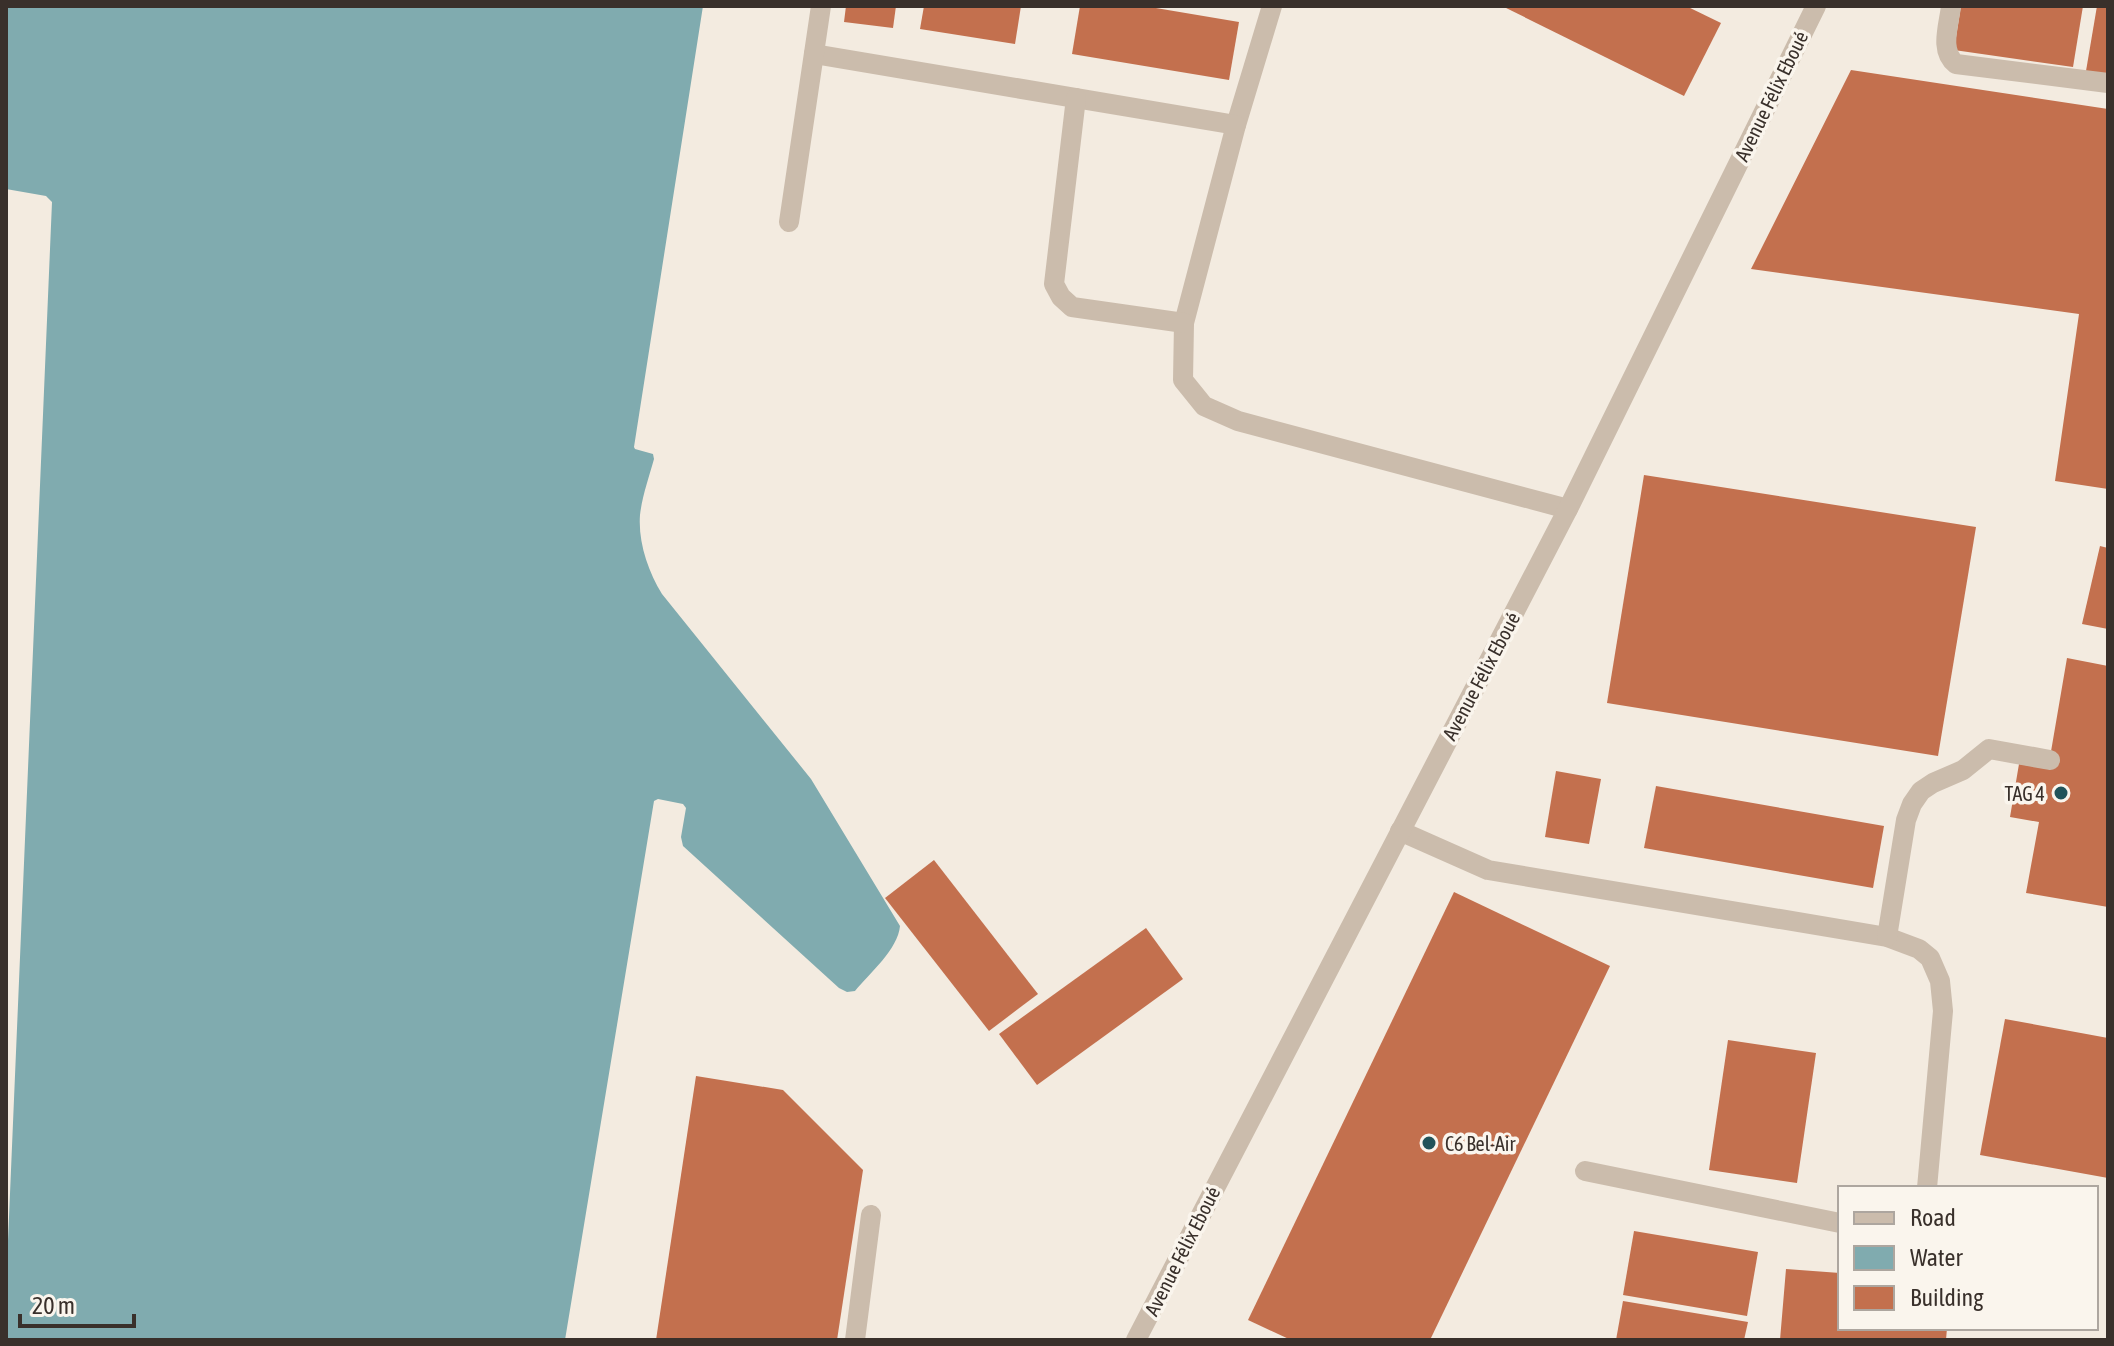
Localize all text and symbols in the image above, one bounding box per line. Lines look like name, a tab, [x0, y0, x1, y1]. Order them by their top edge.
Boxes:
street label: Avenue Félix Eboué	[1730, 27, 1812, 165]
street label: Avenue Félix Eboué	[1438, 608, 1524, 744]
place label: TAG 4	[2004, 782, 2045, 805]
marker: TAG 4	[2052, 784, 2070, 802]
place label: C6 Bel-Air	[1445, 1132, 1516, 1155]
marker: C6 Bel-Air	[1420, 1134, 1438, 1152]
street label: Avenue Félix Eboué	[1140, 1183, 1224, 1319]
legend	[1838, 1186, 2098, 1330]
text: Road	[1910, 1204, 1956, 1231]
text: Water	[1910, 1244, 1963, 1271]
scale bar	[20, 1278, 134, 1328]
text: Building	[1910, 1284, 1984, 1311]
text: 20 m	[32, 1292, 75, 1319]

